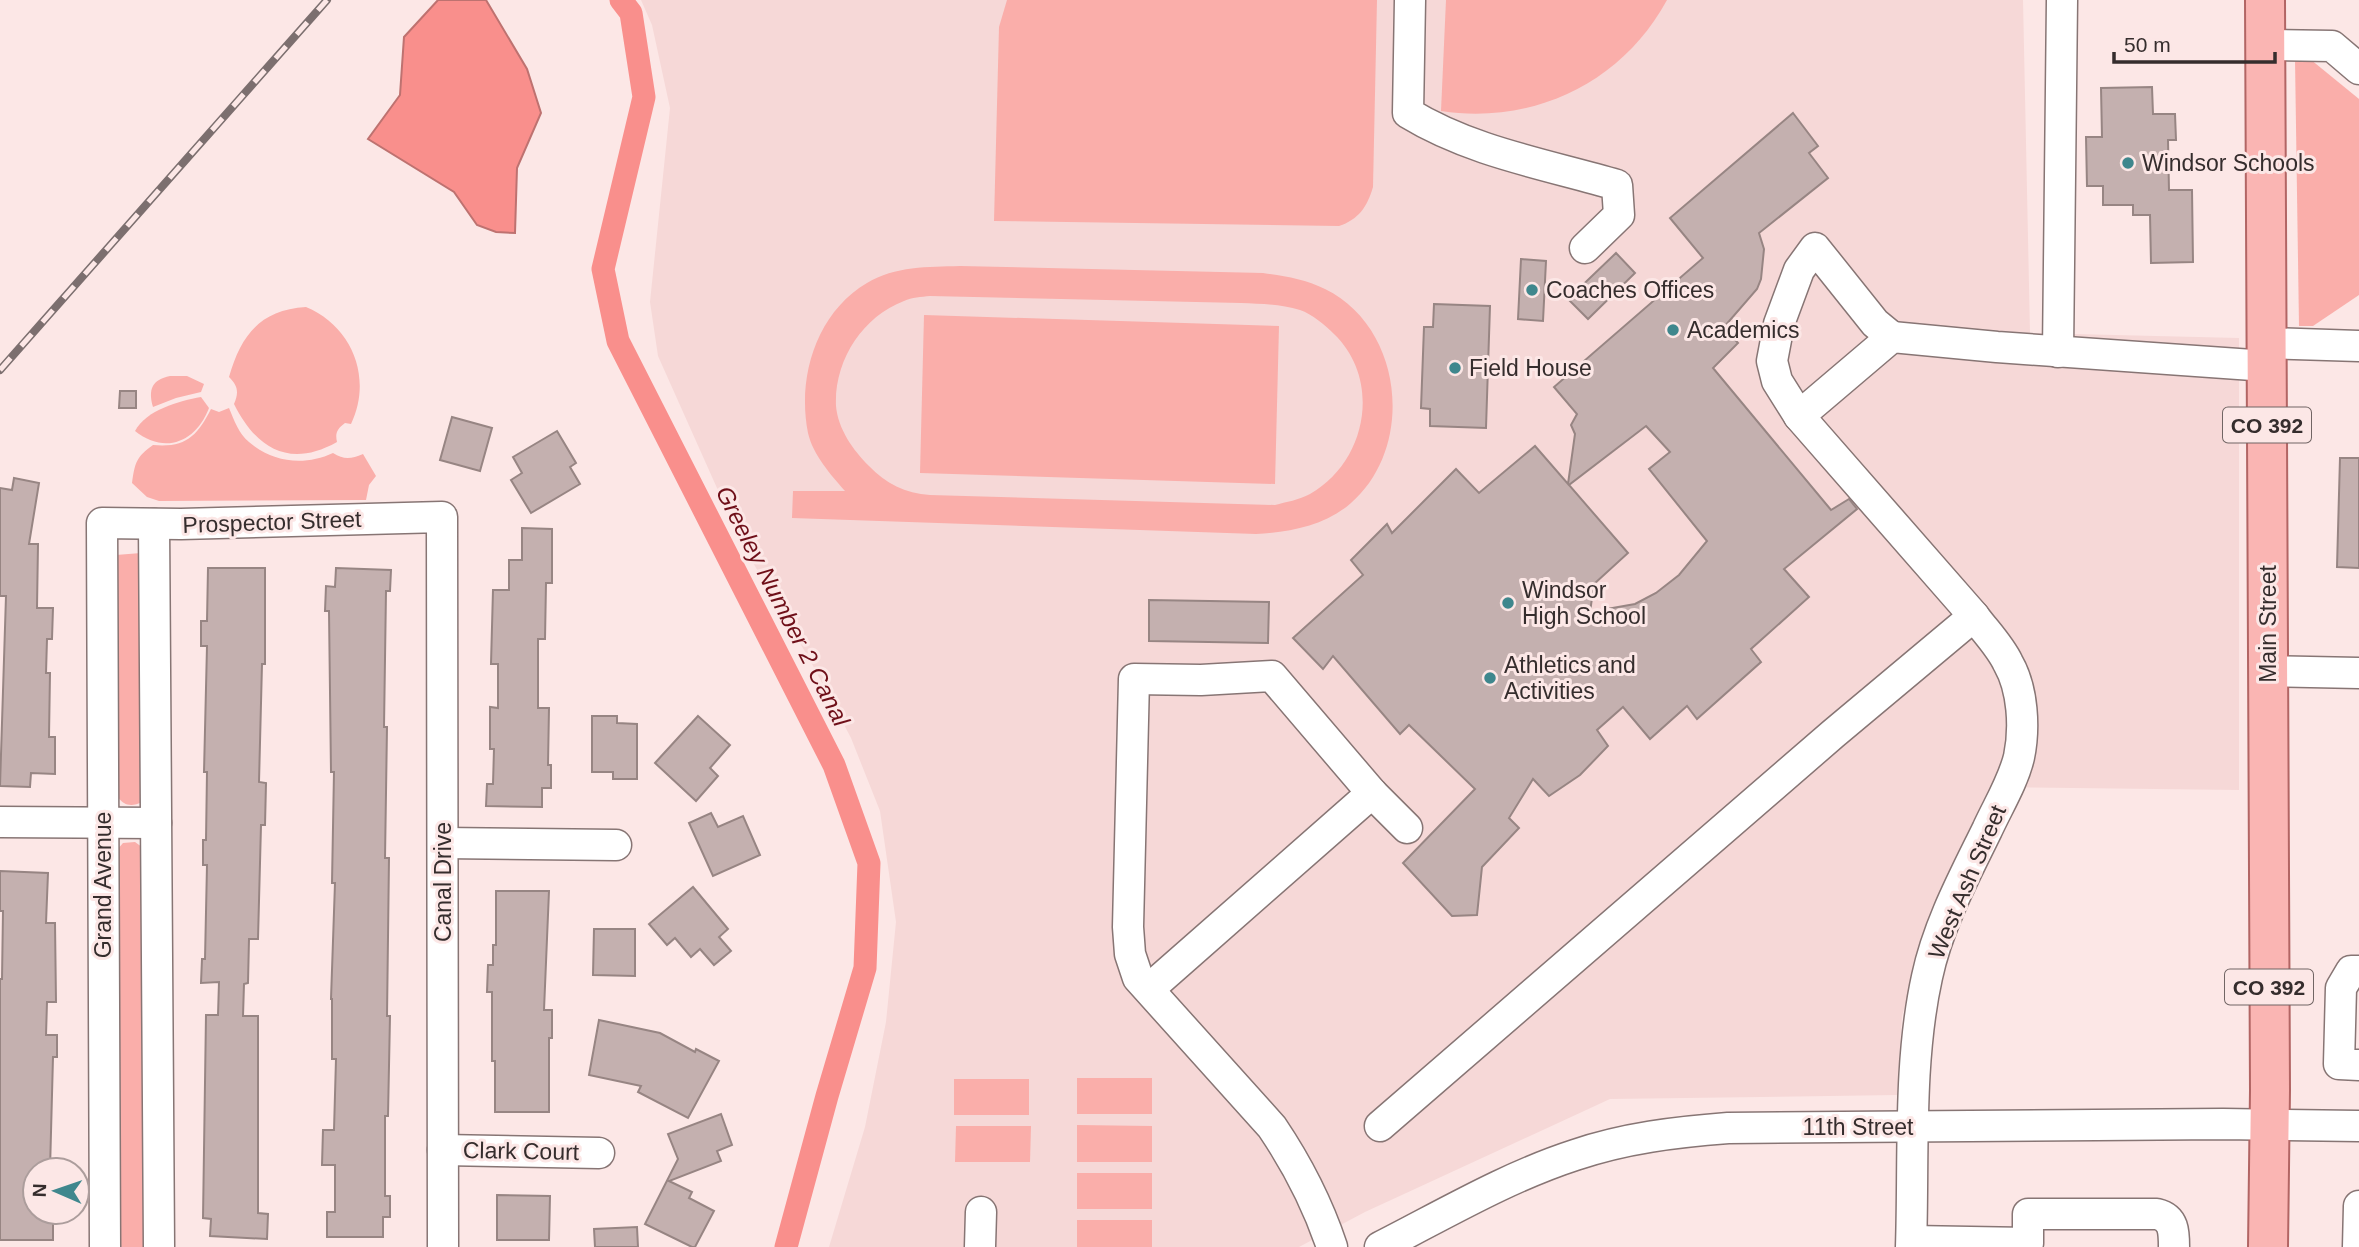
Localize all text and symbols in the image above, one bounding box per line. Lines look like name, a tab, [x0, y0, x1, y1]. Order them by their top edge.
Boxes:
scale bar	[2114, 21, 2275, 65]
text: 50 m	[2124, 33, 2171, 56]
place label: Windsor Schools	[2142, 150, 2315, 176]
marker: Windsor Schools	[2120, 155, 2136, 171]
place label: Coaches Offices	[1546, 277, 1714, 303]
marker: Coaches Offices	[1524, 282, 1540, 298]
place label: Academics	[1687, 317, 1799, 343]
marker: Academics	[1665, 322, 1681, 338]
place label: Field House	[1469, 355, 1592, 381]
marker: Field House	[1447, 360, 1463, 376]
road number: CO 392	[2223, 408, 2311, 442]
water label: Greeley Number 2 Canal	[711, 482, 856, 731]
street label: Prospector Street	[182, 506, 362, 538]
street label: Main Street	[2255, 565, 2281, 683]
place label: Windsor High School	[1522, 577, 1646, 629]
marker: Windsor High School	[1500, 595, 1516, 611]
place label: Athletics and Activities	[1504, 652, 1636, 704]
marker: Athletics and Activities	[1482, 670, 1498, 686]
street label: West Ash Street	[1923, 801, 2011, 963]
street label: Grand Avenue	[90, 812, 116, 958]
street label: Canal Drive	[430, 822, 456, 942]
road number: CO 392	[2225, 970, 2313, 1004]
street label: 11th Street	[1803, 1114, 1914, 1140]
street label: Clark Court	[463, 1137, 580, 1165]
north arrow	[21, 1156, 91, 1226]
text: N	[29, 1183, 50, 1198]

